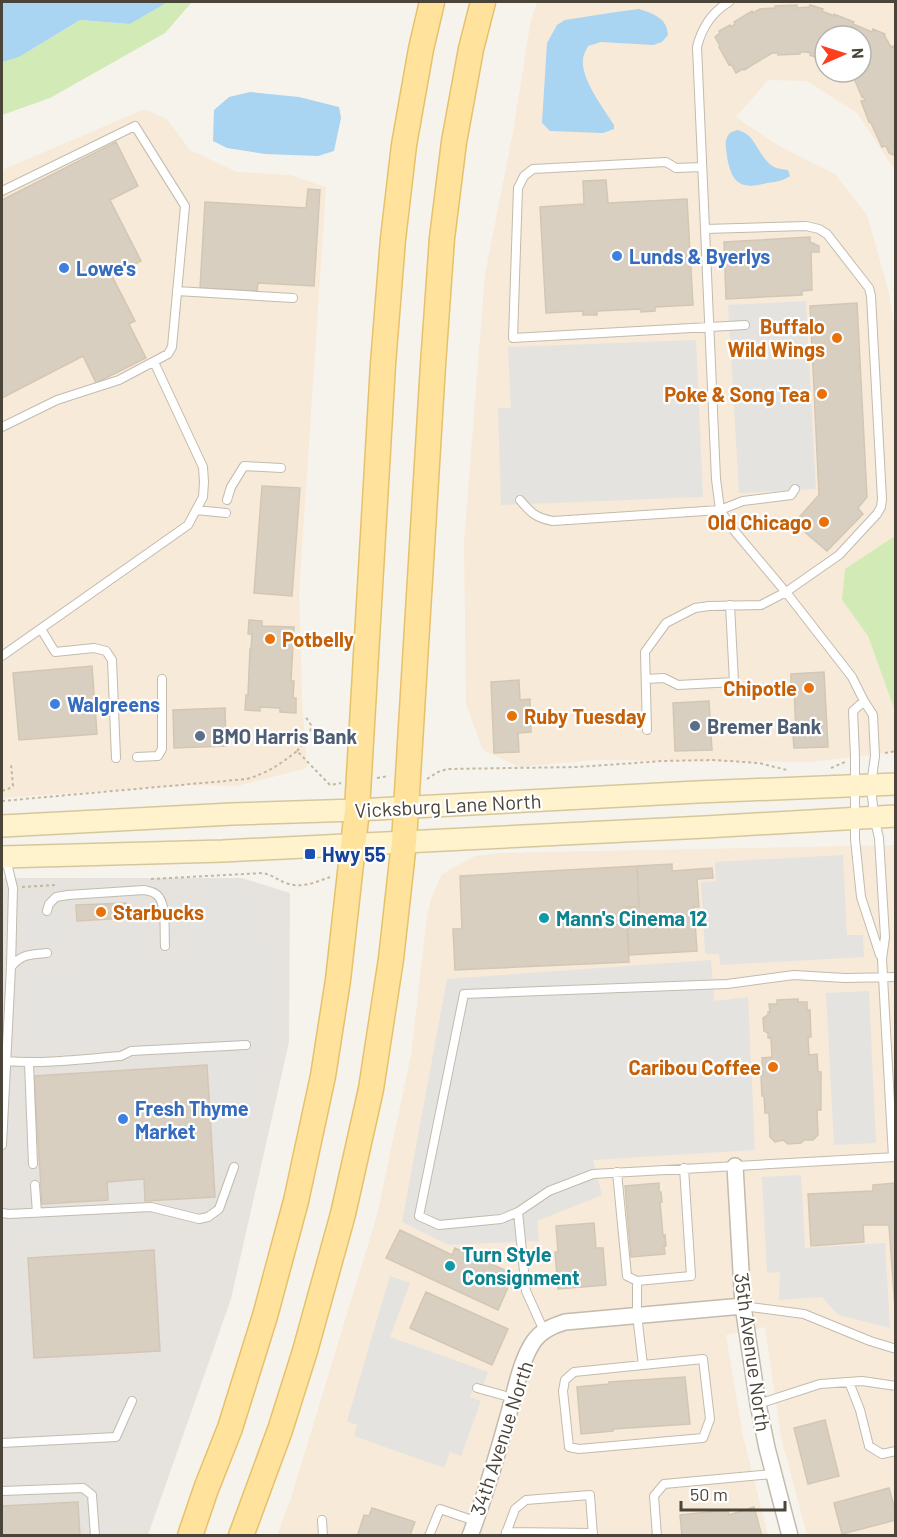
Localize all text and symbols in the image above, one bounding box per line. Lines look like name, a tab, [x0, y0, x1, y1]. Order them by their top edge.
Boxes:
north arrow	[813, 24, 873, 84]
text: N	[849, 47, 868, 59]
place label: Lunds & Byerlys	[629, 244, 770, 268]
marker: Lunds & Byerlys	[610, 249, 624, 263]
place label: Lowe's	[76, 256, 136, 280]
marker: Lowe's	[57, 261, 71, 275]
place label: Buffalo Wild Wings	[727, 314, 825, 361]
marker: Buffalo Wild Wings	[830, 331, 844, 345]
place label: Poke & Song Tea	[664, 382, 810, 406]
marker: Poke & Song Tea	[815, 387, 829, 401]
place label: Old Chicago	[708, 510, 812, 534]
marker: Old Chicago	[817, 515, 831, 529]
place label: Potbelly	[282, 627, 354, 651]
marker: Potbelly	[263, 632, 277, 646]
place label: Chipotle	[723, 676, 797, 700]
marker: Chipotle	[802, 681, 816, 695]
place label: Walgreens	[67, 692, 160, 716]
marker: Walgreens	[48, 697, 62, 711]
place label: Ruby Tuesday	[524, 704, 646, 728]
marker: Ruby Tuesday	[505, 709, 519, 723]
place label: Bremer Bank	[707, 714, 822, 738]
marker: Bremer Bank	[688, 719, 702, 733]
place label: BMO Harris Bank	[212, 724, 358, 748]
marker: BMO Harris Bank	[193, 729, 207, 743]
street label: Vicksburg Lane North	[354, 788, 542, 822]
place label: Hwy 55	[322, 842, 386, 866]
marker: Hwy 55	[303, 847, 317, 861]
place label: Starbucks	[113, 900, 204, 924]
marker: Starbucks	[94, 905, 108, 919]
place label: Mann's Cinema 12	[556, 906, 707, 930]
marker: Mann's Cinema 12	[537, 911, 551, 925]
place label: Caribou Coffee	[629, 1055, 761, 1079]
marker: Caribou Coffee	[766, 1060, 780, 1074]
place label: Fresh Thyme Market	[135, 1096, 249, 1143]
marker: Fresh Thyme Market	[116, 1112, 130, 1126]
place label: Turn Style Consignment	[462, 1242, 580, 1289]
marker: Turn Style Consignment	[443, 1259, 457, 1273]
street label: 35th Avenue North	[730, 1271, 776, 1433]
street label: 34th Avenue North	[465, 1358, 537, 1518]
scale bar	[681, 1474, 784, 1512]
text: 50 m	[690, 1483, 728, 1505]

